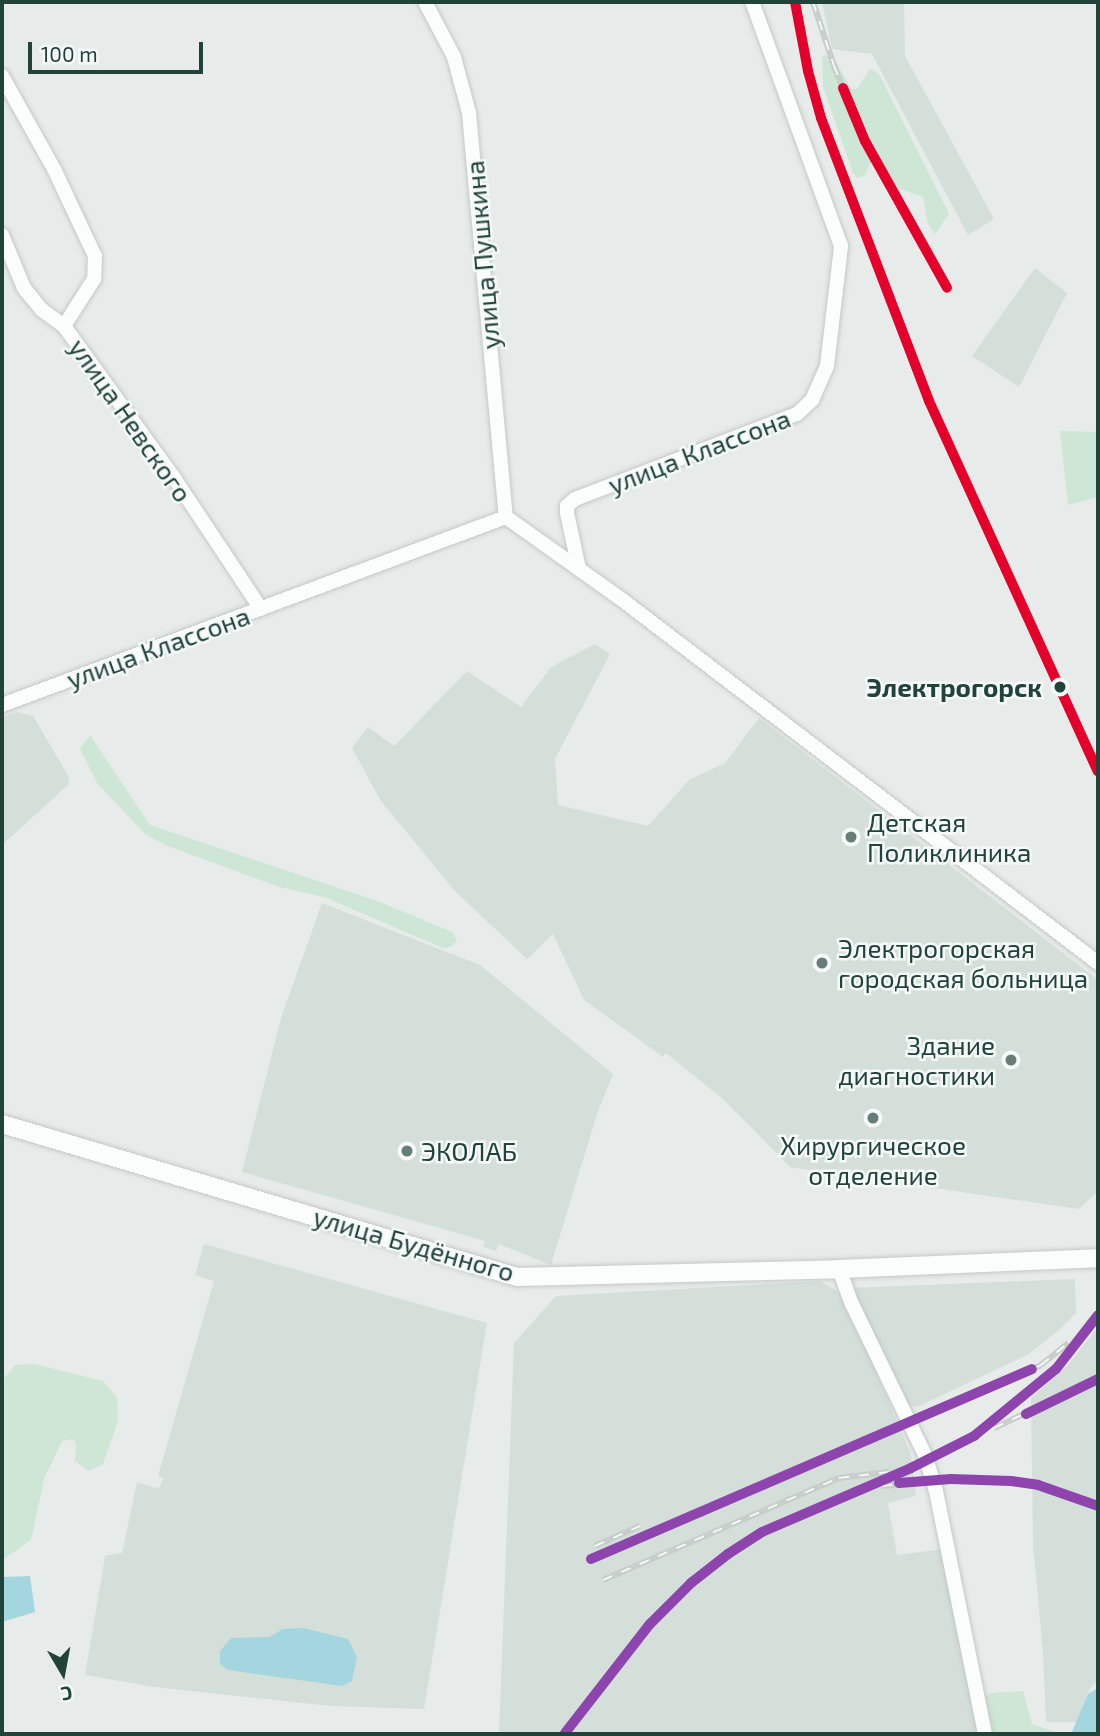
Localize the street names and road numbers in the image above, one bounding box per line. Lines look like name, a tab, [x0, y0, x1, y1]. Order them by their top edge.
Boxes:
street label: улица Пушкина	[458, 159, 506, 351]
street label: улица Невского	[63, 332, 199, 508]
street label: улица Классона	[604, 402, 794, 500]
street label: улица Классона	[62, 599, 254, 695]
street label: улица Будённого	[310, 1200, 518, 1288]

